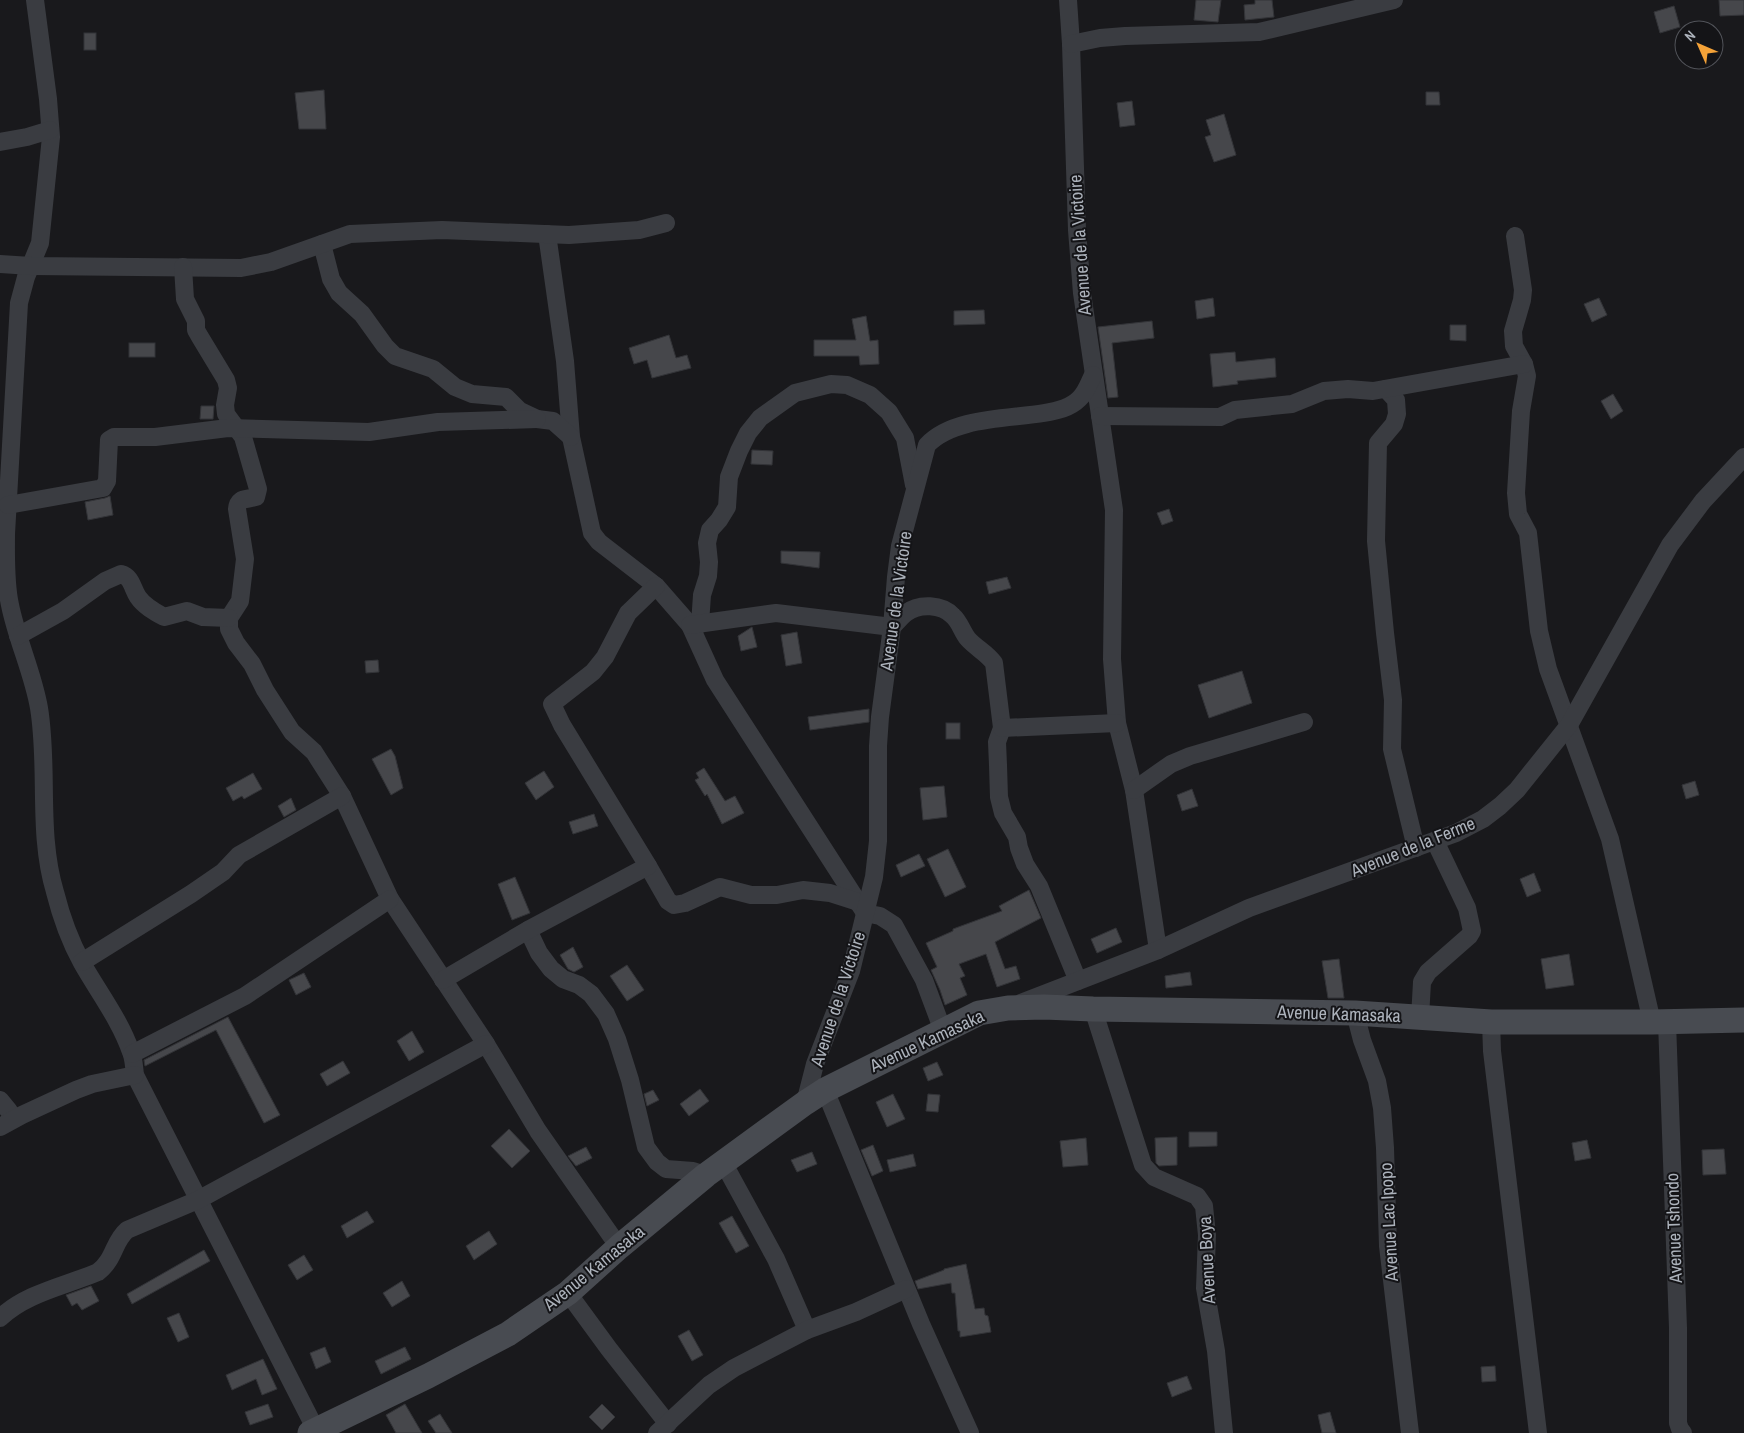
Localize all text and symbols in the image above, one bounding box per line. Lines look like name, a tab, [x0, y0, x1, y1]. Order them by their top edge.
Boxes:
north arrow	[1674, 20, 1724, 70]
text: N	[1681, 27, 1699, 45]
street label: Avenue de la Victoire	[1062, 174, 1097, 317]
street label: Avenue de la Victoire	[873, 530, 918, 673]
street label: Avenue de la Ferme	[1346, 810, 1479, 883]
street label: Avenue de la Victoire	[804, 928, 871, 1071]
street label: Avenue Kamasaka	[1276, 999, 1401, 1028]
street label: Avenue Kamasaka	[865, 1003, 988, 1078]
street label: Avenue Lac Ipopo	[1373, 1162, 1404, 1283]
street label: Avenue Tshondo	[1659, 1173, 1688, 1284]
street label: Avenue Boya	[1192, 1216, 1221, 1305]
street label: Avenue Kamasaka	[537, 1219, 650, 1317]

